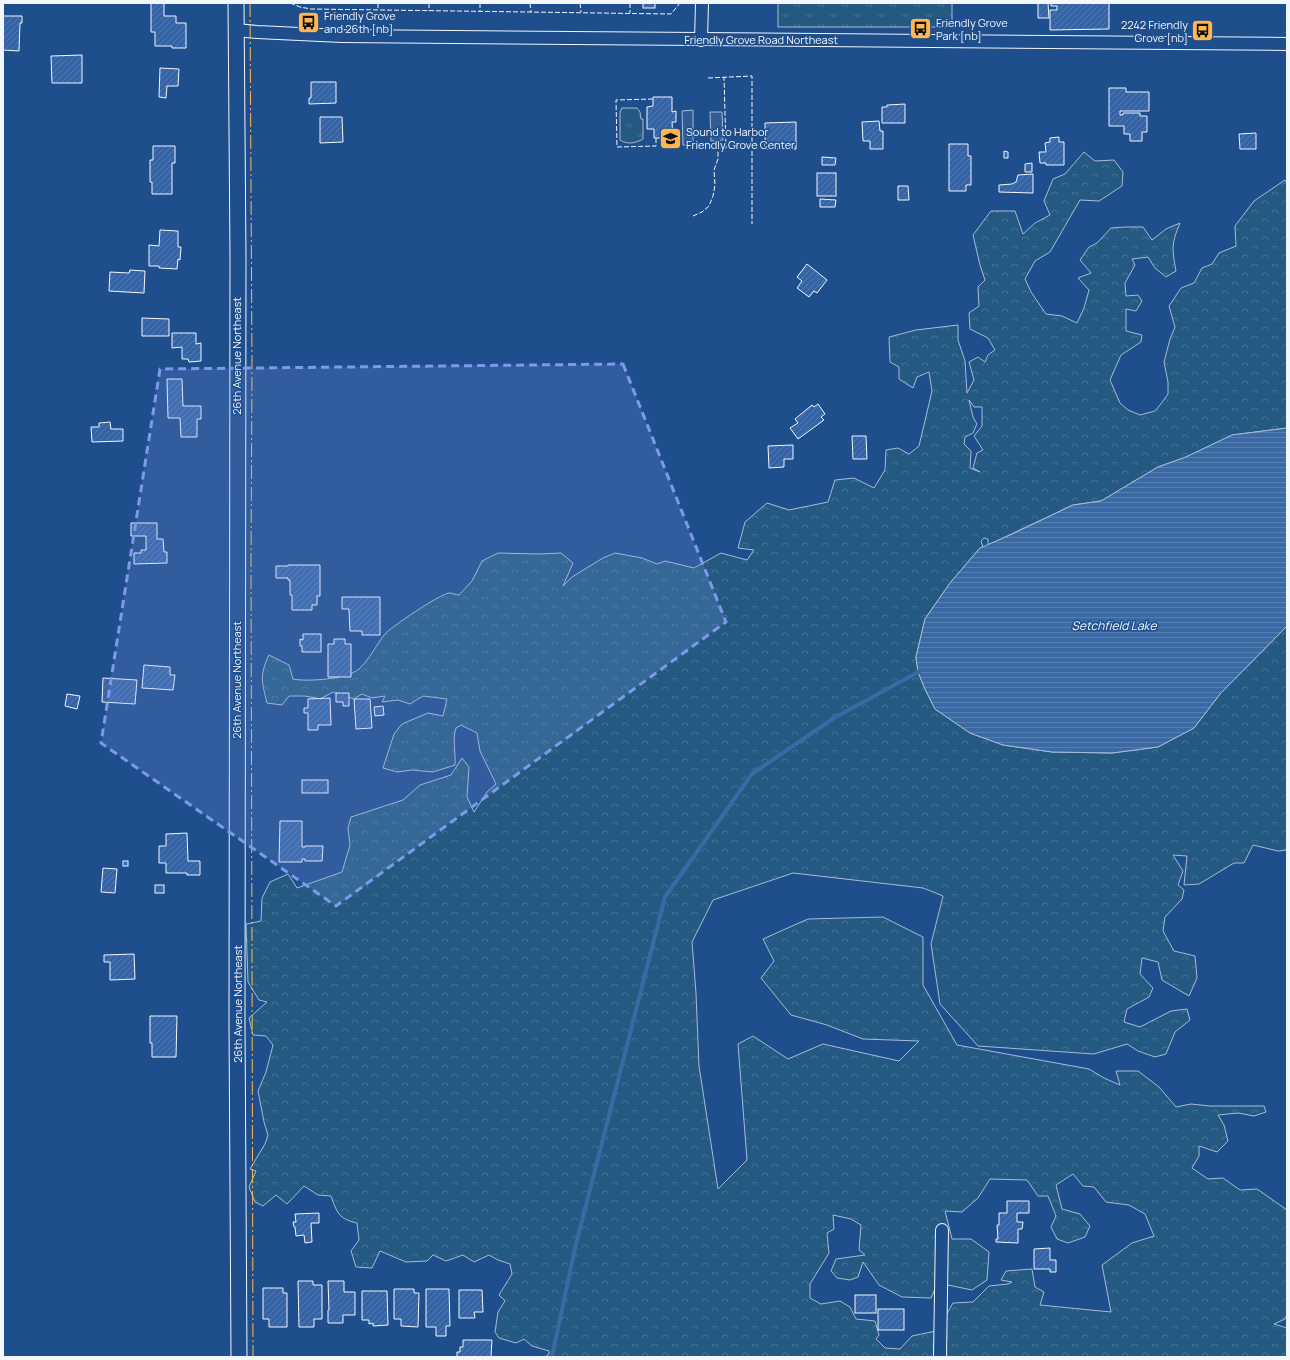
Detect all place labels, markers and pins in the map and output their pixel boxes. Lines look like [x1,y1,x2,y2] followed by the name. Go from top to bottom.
[324,8,396,36] place label: Friendly Grove and 26th [nb]
[295,9,321,35] bus stop icon: Friendly Grove and 26th [nb]
[936,15,1008,43] place label: Friendly Grove Park [nb]
[908,16,934,42] bus stop icon: Friendly Grove Park [nb]
[1121,17,1188,45] place label: 2242 Friendly Grove [nb]
[1190,18,1216,44] bus stop icon: 2242 Friendly Grove [nb]
[686,124,795,152] place label: Sound to Harbor Friendly Grove Center
[657,125,683,151] school or university icon: Sound to Harbor Friendly Grove Center

